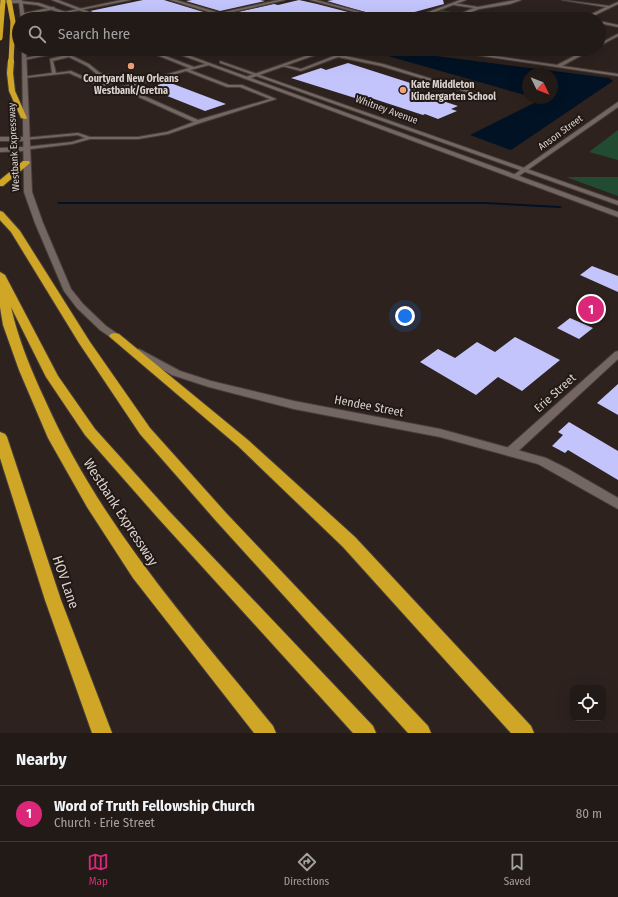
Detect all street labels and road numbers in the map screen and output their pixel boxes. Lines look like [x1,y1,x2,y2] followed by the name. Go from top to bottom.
[354,93,420,127] street label: Whitney Avenue
[6,102,22,192] street label: Westbank Expressway
[536,112,586,153] street label: Anson Street
[531,371,579,415] street label: Erie Street
[333,392,405,420] street label: Hendee Street
[80,455,162,570] street label: Westbank Expressway
[49,553,83,611] street label: HOV Lane

